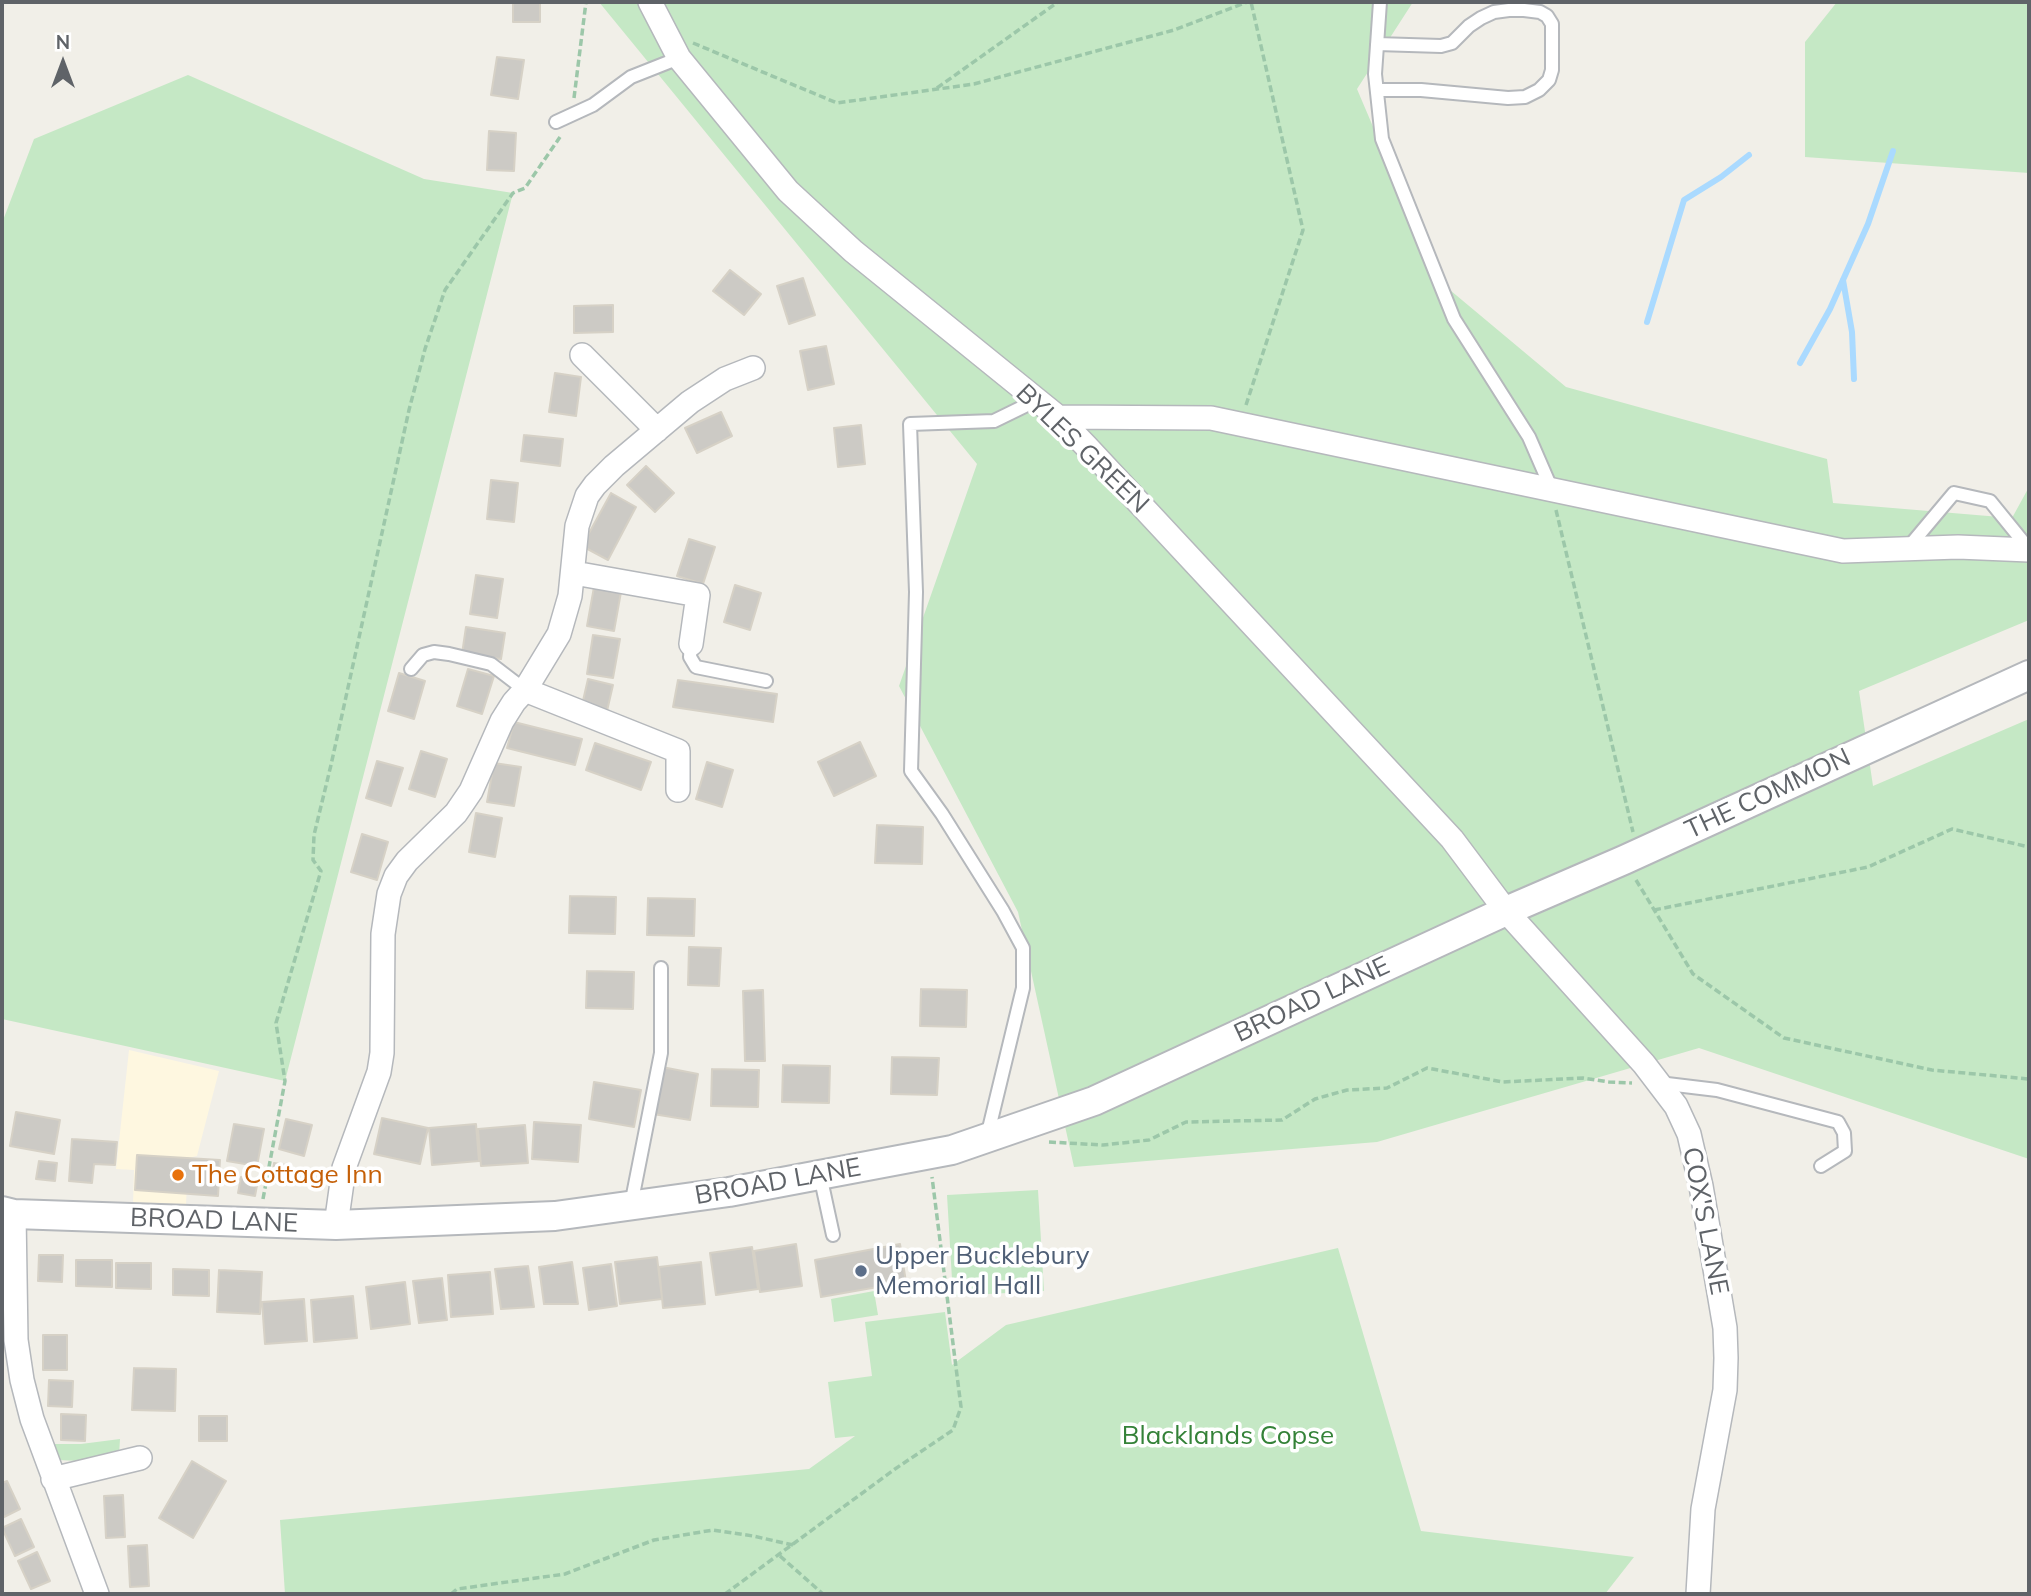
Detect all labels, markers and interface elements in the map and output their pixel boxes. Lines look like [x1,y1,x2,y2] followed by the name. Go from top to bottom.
[28,28,98,98] north arrow
[56,30,70,54] text: N
[1009,378,1155,520] street label: BYLES GREEN
[1680,742,1856,846] street label: THE COMMON
[1229,950,1395,1050] street label: BROAD LANE
[1675,1145,1735,1297] street label: COX'S LANE
[693,1152,863,1212] street label: BROAD LANE
[192,1159,383,1191] place label: The Cottage Inn
[170,1167,186,1183] marker: The Cottage Inn
[129,1202,299,1240] street label: BROAD LANE
[875,1240,1089,1302] place label: Upper Bucklebury Memorial Hall
[853,1263,869,1279] marker: Upper Bucklebury Memorial Hall
[1122,1420,1334,1452] park label: Blacklands Copse

